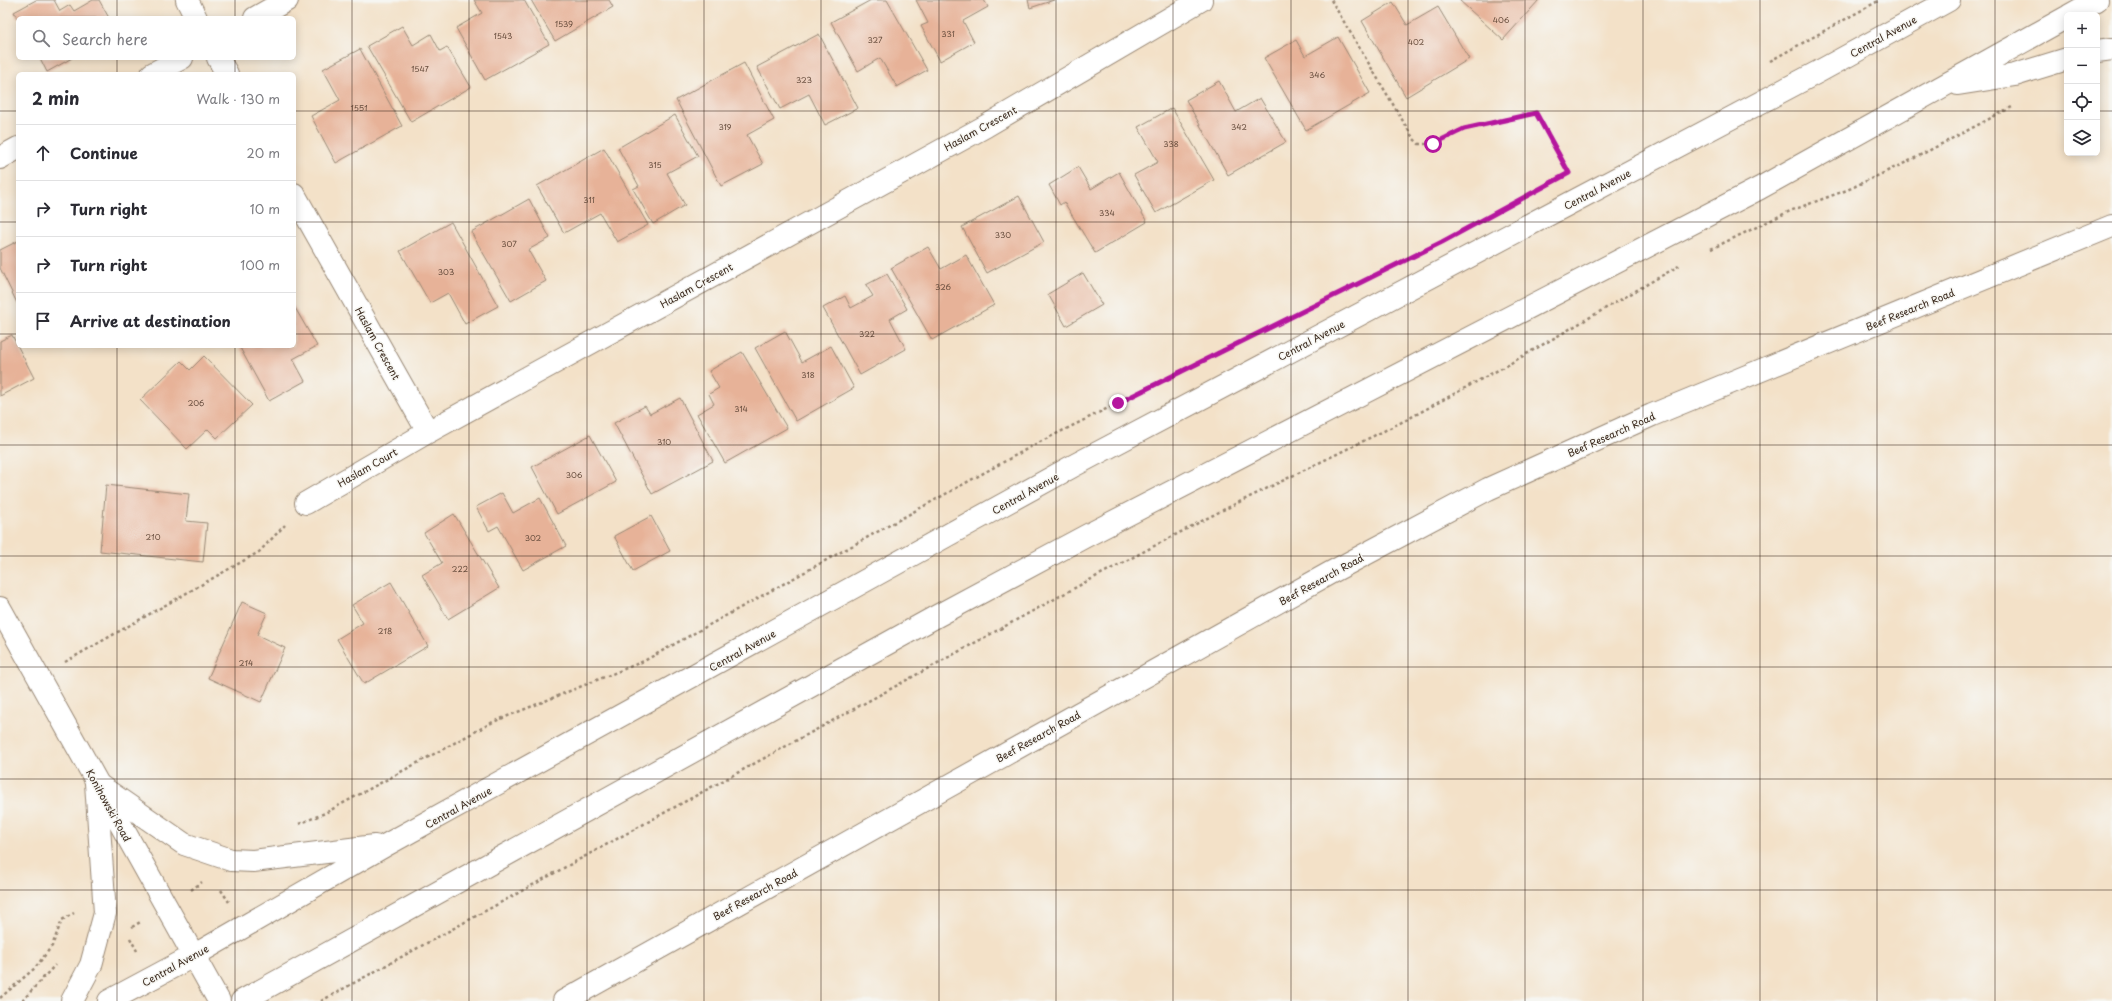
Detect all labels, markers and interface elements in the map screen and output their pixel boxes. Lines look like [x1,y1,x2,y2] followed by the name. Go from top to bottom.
[1847,11,1919,61] street label: Central Avenue
[2064,12,2100,156] map controls
[2064,12,2100,48] button: +
[1493,14,1510,26] house number: 406
[16,16,296,60] search box
[555,18,573,30] house number: 1539
[30,27,52,49] icon: search
[62,27,148,50] text: Search here
[941,28,955,40] house number: 331
[494,30,512,42] house number: 1543
[867,34,883,46] house number: 327
[1408,36,1425,48] house number: 402
[2064,48,2100,84] button: −
[411,63,430,75] house number: 1547
[1309,69,1325,81] house number: 346
[796,74,812,86] house number: 323
[2064,84,2100,120] button: locate
[32,85,79,111] text: 2 min
[197,89,280,108] text: Walk · 130 m
[351,102,368,114] house number: 1551
[941,102,1019,154] street label: Haslam Crescent
[2064,120,2100,156] button: layers
[718,121,732,133] house number: 319
[1231,121,1247,133] house number: 342
[1424,135,1442,153] route start
[1163,138,1179,150] house number: 338
[70,141,138,164] text: Continue
[32,142,54,164] icon: ahead
[246,143,280,162] text: 20 m
[648,159,662,171] house number: 315
[1561,165,1633,213] street label: Central Avenue
[583,194,595,206] house number: 311
[70,197,147,220] text: Turn right
[32,198,54,220] icon: right
[250,199,280,218] text: 10 m
[1099,207,1115,219] house number: 334
[995,229,1011,241] house number: 330
[501,238,517,250] house number: 307
[70,253,147,276] text: Turn right
[32,254,54,276] icon: right
[240,255,280,274] text: 100 m
[657,259,735,311] street label: Haslam Crescent
[438,266,454,278] house number: 303
[935,281,952,293] house number: 326
[1863,284,1957,334] street label: Beef Research Road
[352,304,404,382] street label: Haslam Crescent
[70,309,231,332] text: Arrive at destination
[32,310,54,332] icon: arrive
[1275,316,1347,364] street label: Central Avenue
[859,328,875,340] house number: 322
[801,369,815,381] house number: 318
[1109,394,1127,412] route end
[188,397,204,409] house number: 206
[734,403,748,415] house number: 314
[1565,408,1657,460] street label: Beef Research Road
[657,436,671,448] house number: 310
[334,444,400,490] street label: Haslam Court
[989,468,1061,518] street label: Central Avenue
[566,469,583,481] house number: 306
[145,531,161,543] house number: 210
[525,532,542,544] house number: 302
[1276,549,1366,608] street label: Beef Research Road
[452,563,469,575] house number: 222
[378,625,392,637] house number: 218
[706,625,778,675] street label: Central Avenue
[239,657,253,669] house number: 214
[993,706,1083,765] street label: Beef Research Road
[83,766,135,844] street label: Konihowski Road
[422,782,494,832] street label: Central Avenue
[710,864,800,923] street label: Beef Research Road
[139,940,211,990] street label: Central Avenue

